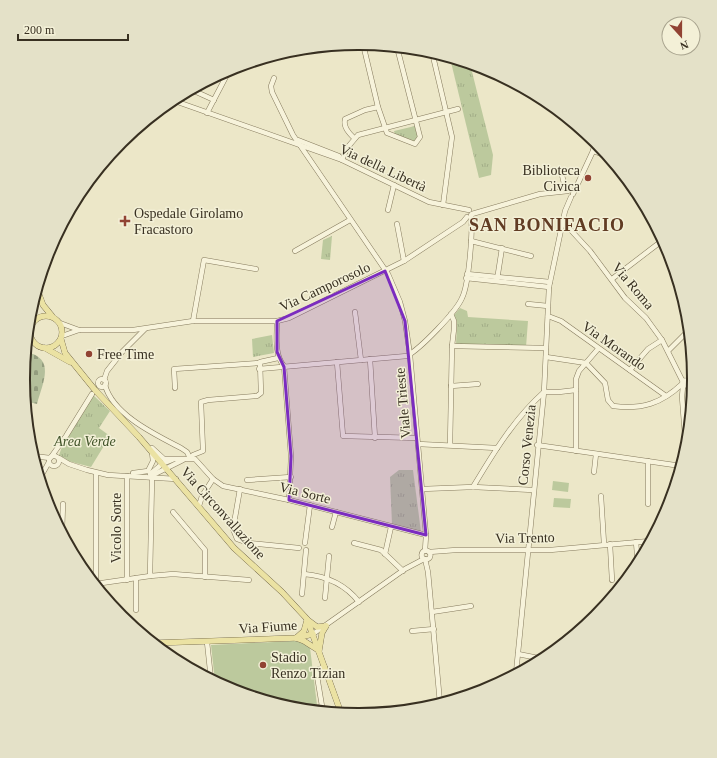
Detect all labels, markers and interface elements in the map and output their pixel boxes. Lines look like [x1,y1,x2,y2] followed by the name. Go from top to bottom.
[18,16,128,42] scale bar
[661,16,701,56] north arrow
[24,23,55,37] text: 200 m
[679,38,690,52] text: N
[337,141,429,195] street label: Via della Libertà
[522,163,581,194] place label: Biblioteca Civica
[583,173,593,183] marker: Biblioteca Civica
[134,206,243,237] place label: Ospedale Girolamo Fracastoro
[119,215,131,227] marker: Ospedale Girolamo Fracastoro
[469,215,625,235] district label: SAN BONIFACIO
[277,259,373,315] street label: Via Camporosolo
[609,260,657,313] street label: Via Roma
[579,319,649,373] street label: Via Morando
[97,347,154,362] place label: Free Time
[84,349,94,359] marker: Free Time
[392,367,414,439] street label: Viale Trieste
[515,403,539,486] street label: Corso Venezia
[53,434,116,449] park label: Area Verde
[178,464,268,562] street label: Via Circonvallazione
[278,479,332,507] street label: Via Sorte
[109,493,124,563] street label: Vicolo Sorte
[495,530,555,546] street label: Via Trento
[238,617,298,637] street label: Via Fiume
[271,650,345,681] place label: Stadio Renzo Tizian
[258,660,268,670] marker: Stadio Renzo Tizian

